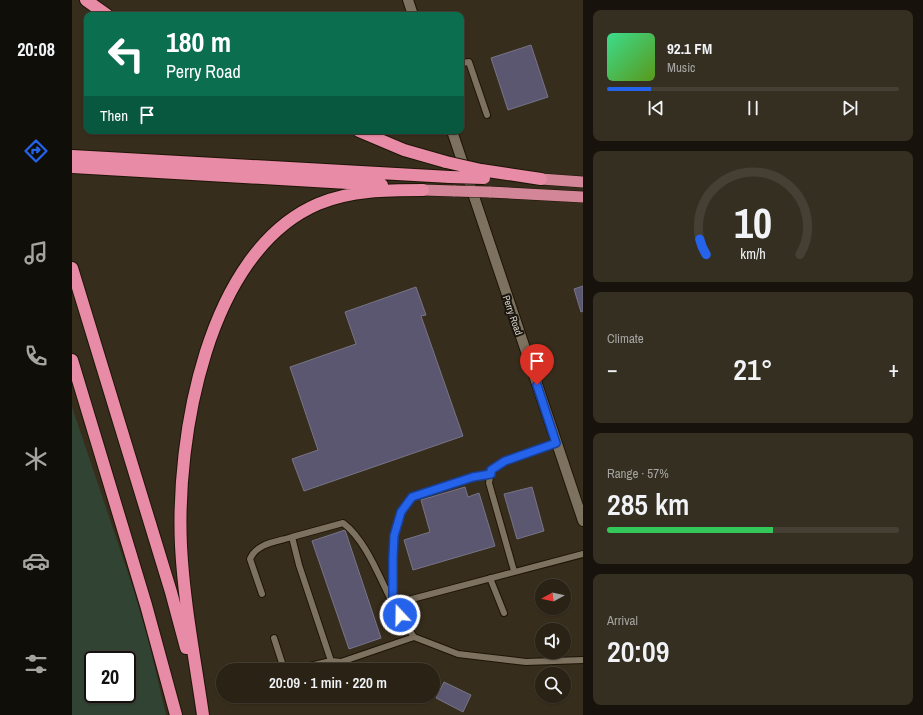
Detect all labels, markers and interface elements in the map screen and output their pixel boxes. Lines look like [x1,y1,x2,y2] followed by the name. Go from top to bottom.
[166,23,231,61] text: 180 m
[100,28,152,80] icon: left
[17,37,55,62] text: 20:08
[667,38,712,59] text: 92.1 FM
[166,59,241,84] text: Perry Road
[667,59,695,76] text: Music
[645,97,667,119] icon: previous
[742,97,764,119] icon: pause
[839,97,861,119] icon: next
[136,104,158,126] icon: arrive
[100,105,128,126] text: Then
[22,137,50,165] icon: directions
[734,194,772,250] text: 10
[22,239,50,267] icon: music
[740,243,766,262] text: km/h
[500,293,525,337] street label: Perry Road
[607,330,644,347] text: Climate
[22,342,50,370] icon: phone
[520,344,554,385] pin
[733,349,773,389] text: 21°
[526,350,548,372] icon: arrive
[607,354,618,384] text: −
[888,354,899,384] text: +
[22,445,50,473] icon: climate
[607,465,669,482] text: Range · 57%
[607,484,689,524] text: 285 km
[22,547,50,575] icon: car
[535,579,571,615] north arrow
[535,579,571,703] map controls
[379,594,421,636] position arrow
[607,612,638,629] text: Arrival
[535,623,571,659] button: sound
[607,631,669,671] text: 20:09
[22,650,50,678] icon: filters
[84,651,136,703] speed limit sign: 20
[535,667,571,703] button: search
[269,672,387,693] text: 20:09 · 1 min · 220 m

